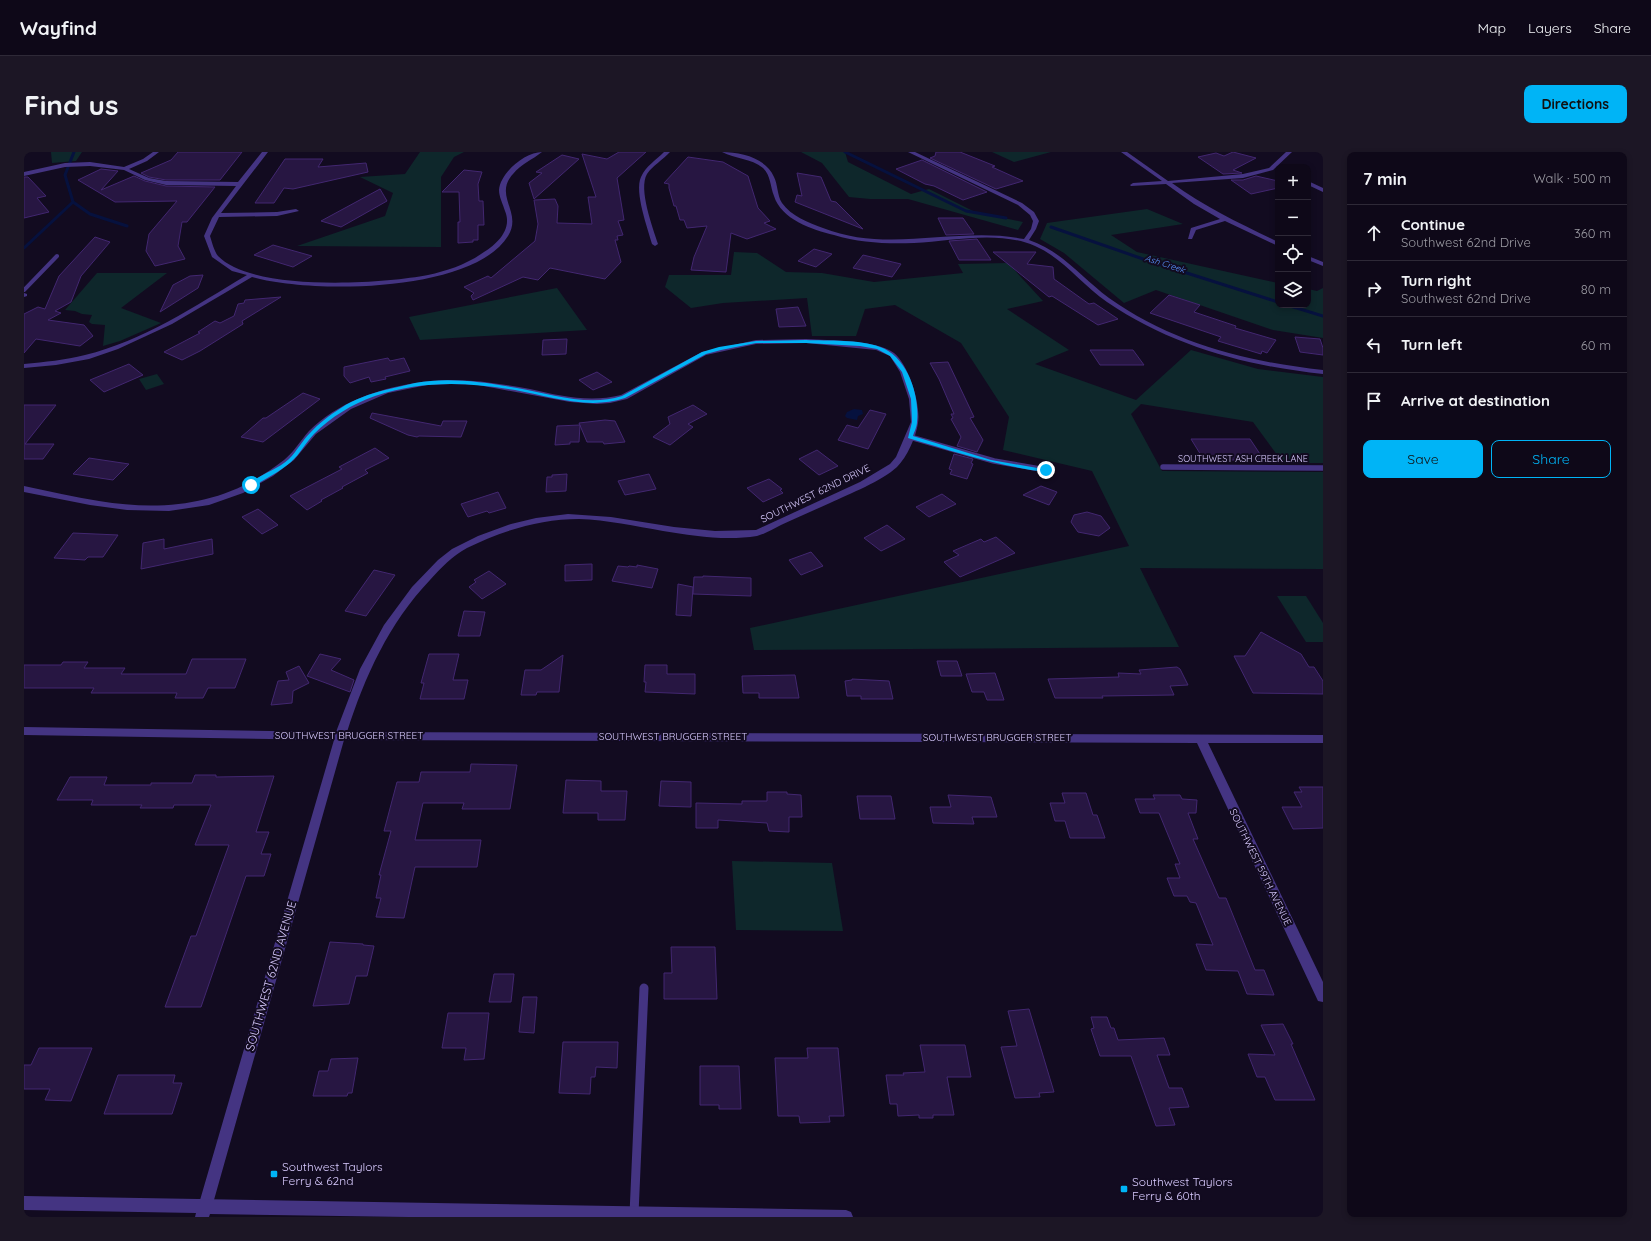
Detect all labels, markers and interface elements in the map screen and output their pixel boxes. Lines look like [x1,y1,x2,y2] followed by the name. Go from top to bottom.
[20,16,97,40] text: Wayfind
[1477,19,1506,37] text: Map
[1528,19,1572,37] text: Layers
[1594,19,1631,37] text: Share
[1524,85,1627,123] button: Directions
[24,87,118,122] text: Find us
[1275,164,1311,308] map controls
[1275,164,1311,200] button: +
[1363,168,1407,189] text: 7 min
[1533,170,1611,186] text: Walk · 500 m
[1275,200,1311,236] button: −
[1401,215,1465,234] text: Continue
[1363,222,1385,244] icon: ahead
[1574,225,1611,241] text: 360 m
[1401,234,1531,250] text: Southwest 62nd Drive
[1275,236,1311,272] button: locate
[1144,252,1188,276] water label: Ash Creek
[1401,271,1472,290] text: Turn right
[1275,272,1311,308] button: layers
[1363,278,1385,300] icon: right
[1581,281,1611,297] text: 80 m
[1401,290,1531,306] text: Southwest 62nd Drive
[1363,334,1385,356] icon: left
[1401,335,1463,354] text: Turn left
[1581,337,1611,353] text: 60 m
[1363,390,1385,412] icon: arrive
[1401,391,1550,410] text: Arrive at destination
[1363,440,1483,478] button: Save
[1491,440,1611,478] button: Share
[1178,453,1308,464] street label: SOUTHWEST ASH CREEK LANE
[758,461,872,526] street label: SOUTHWEST 62ND DRIVE
[1037,461,1055,479] route end
[242,476,260,494] route start
[275,729,423,742] street label: SOUTHWEST BRUGGER STREET
[599,730,747,743] street label: SOUTHWEST BRUGGER STREET
[923,731,1071,744] street label: SOUTHWEST BRUGGER STREET
[1227,807,1295,928] street label: SOUTHWEST 59TH AVENUE
[242,899,299,1053] street label: SOUTHWEST 62ND AVENUE
[282,1159,383,1188] place label: Southwest Taylors Ferry & 62nd
[269,1169,279,1179] marker: Southwest Taylors Ferry & 62nd
[1132,1174,1233,1203] place label: Southwest Taylors Ferry & 60th
[1119,1184,1129,1194] marker: Southwest Taylors Ferry & 60th

